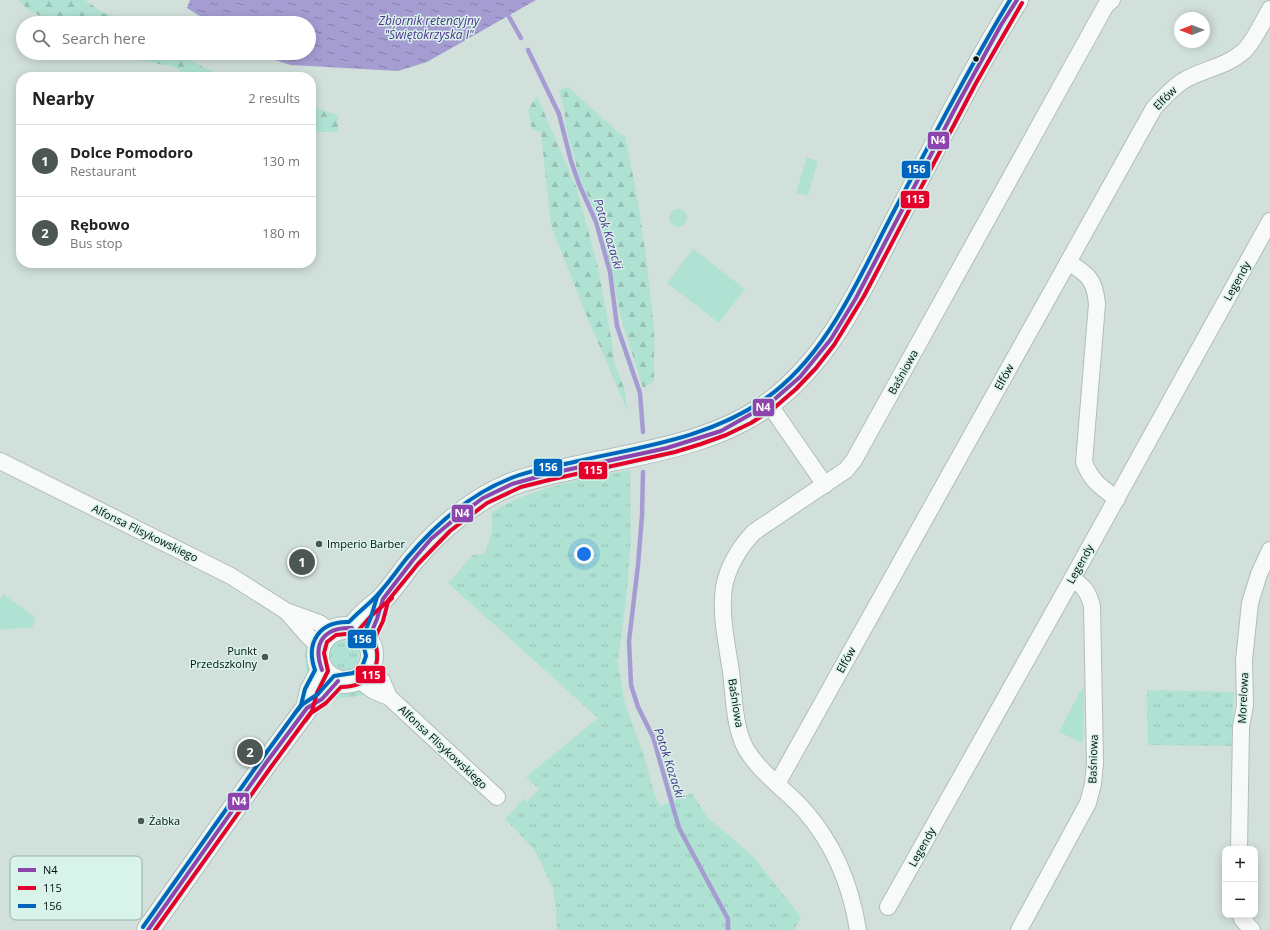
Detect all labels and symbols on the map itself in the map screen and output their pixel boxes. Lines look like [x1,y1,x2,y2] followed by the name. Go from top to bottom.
[378,12,481,43] water label: Zbiornik retencyjny "Świętokrzyska I"
[1174,12,1210,48] north arrow
[971,54,981,64] unlabelled marker
[1150,82,1180,113] street label: Elfów
[927,131,950,150] line badge: N4
[930,132,946,147] text: N4
[901,160,931,179] line badge: 156
[907,161,925,176] text: 156
[900,190,930,209] line badge: 115
[906,191,924,206] text: 115
[590,196,628,272] water label: Potok Kozacki
[1220,258,1254,303] street label: Legendy
[884,347,921,397] street label: Baśniowa
[990,361,1017,393] street label: Elfów
[752,398,775,417] line badge: N4
[755,399,771,414] text: N4
[533,458,563,477] line badge: 156
[539,459,557,474] text: 156
[578,461,608,480] line badge: 115
[584,462,602,477] text: 115
[90,500,201,565] street label: Alfonsa Flisykowskiego
[451,504,474,523] line badge: N4
[454,505,470,520] text: N4
[327,536,406,551] place label: Imperio Barber
[314,539,324,549] marker: Imperio Barber
[1063,541,1097,586] street label: Legendy
[574,544,594,564] your location
[289,547,315,577] pin: 1
[347,629,377,649] line badge: 156
[353,631,371,646] text: 156
[190,643,257,671] place label: Punkt Przedszkolny
[832,644,859,676] street label: Elfów
[260,652,270,662] marker: Punkt Przedszkolny
[355,665,386,684] line badge: 115
[362,667,380,682] text: 115
[1234,672,1251,724] street label: Morelowa
[725,677,748,728] street label: Baśniowa
[396,701,491,792] street label: Alfonsa Flisykowskiego
[650,725,689,801] water label: Potok Kozacki
[1084,734,1101,784] street label: Baśniowa
[237,737,263,767] pin: 2
[227,792,250,811] line badge: N4
[231,793,247,808] text: N4
[149,813,180,828] place label: Żabka
[136,816,146,826] marker: Żabka
[905,824,939,869] street label: Legendy
[10,856,142,920] legend
[43,862,58,877] text: N4
[43,880,62,895] text: 115
[43,898,62,913] text: 156

